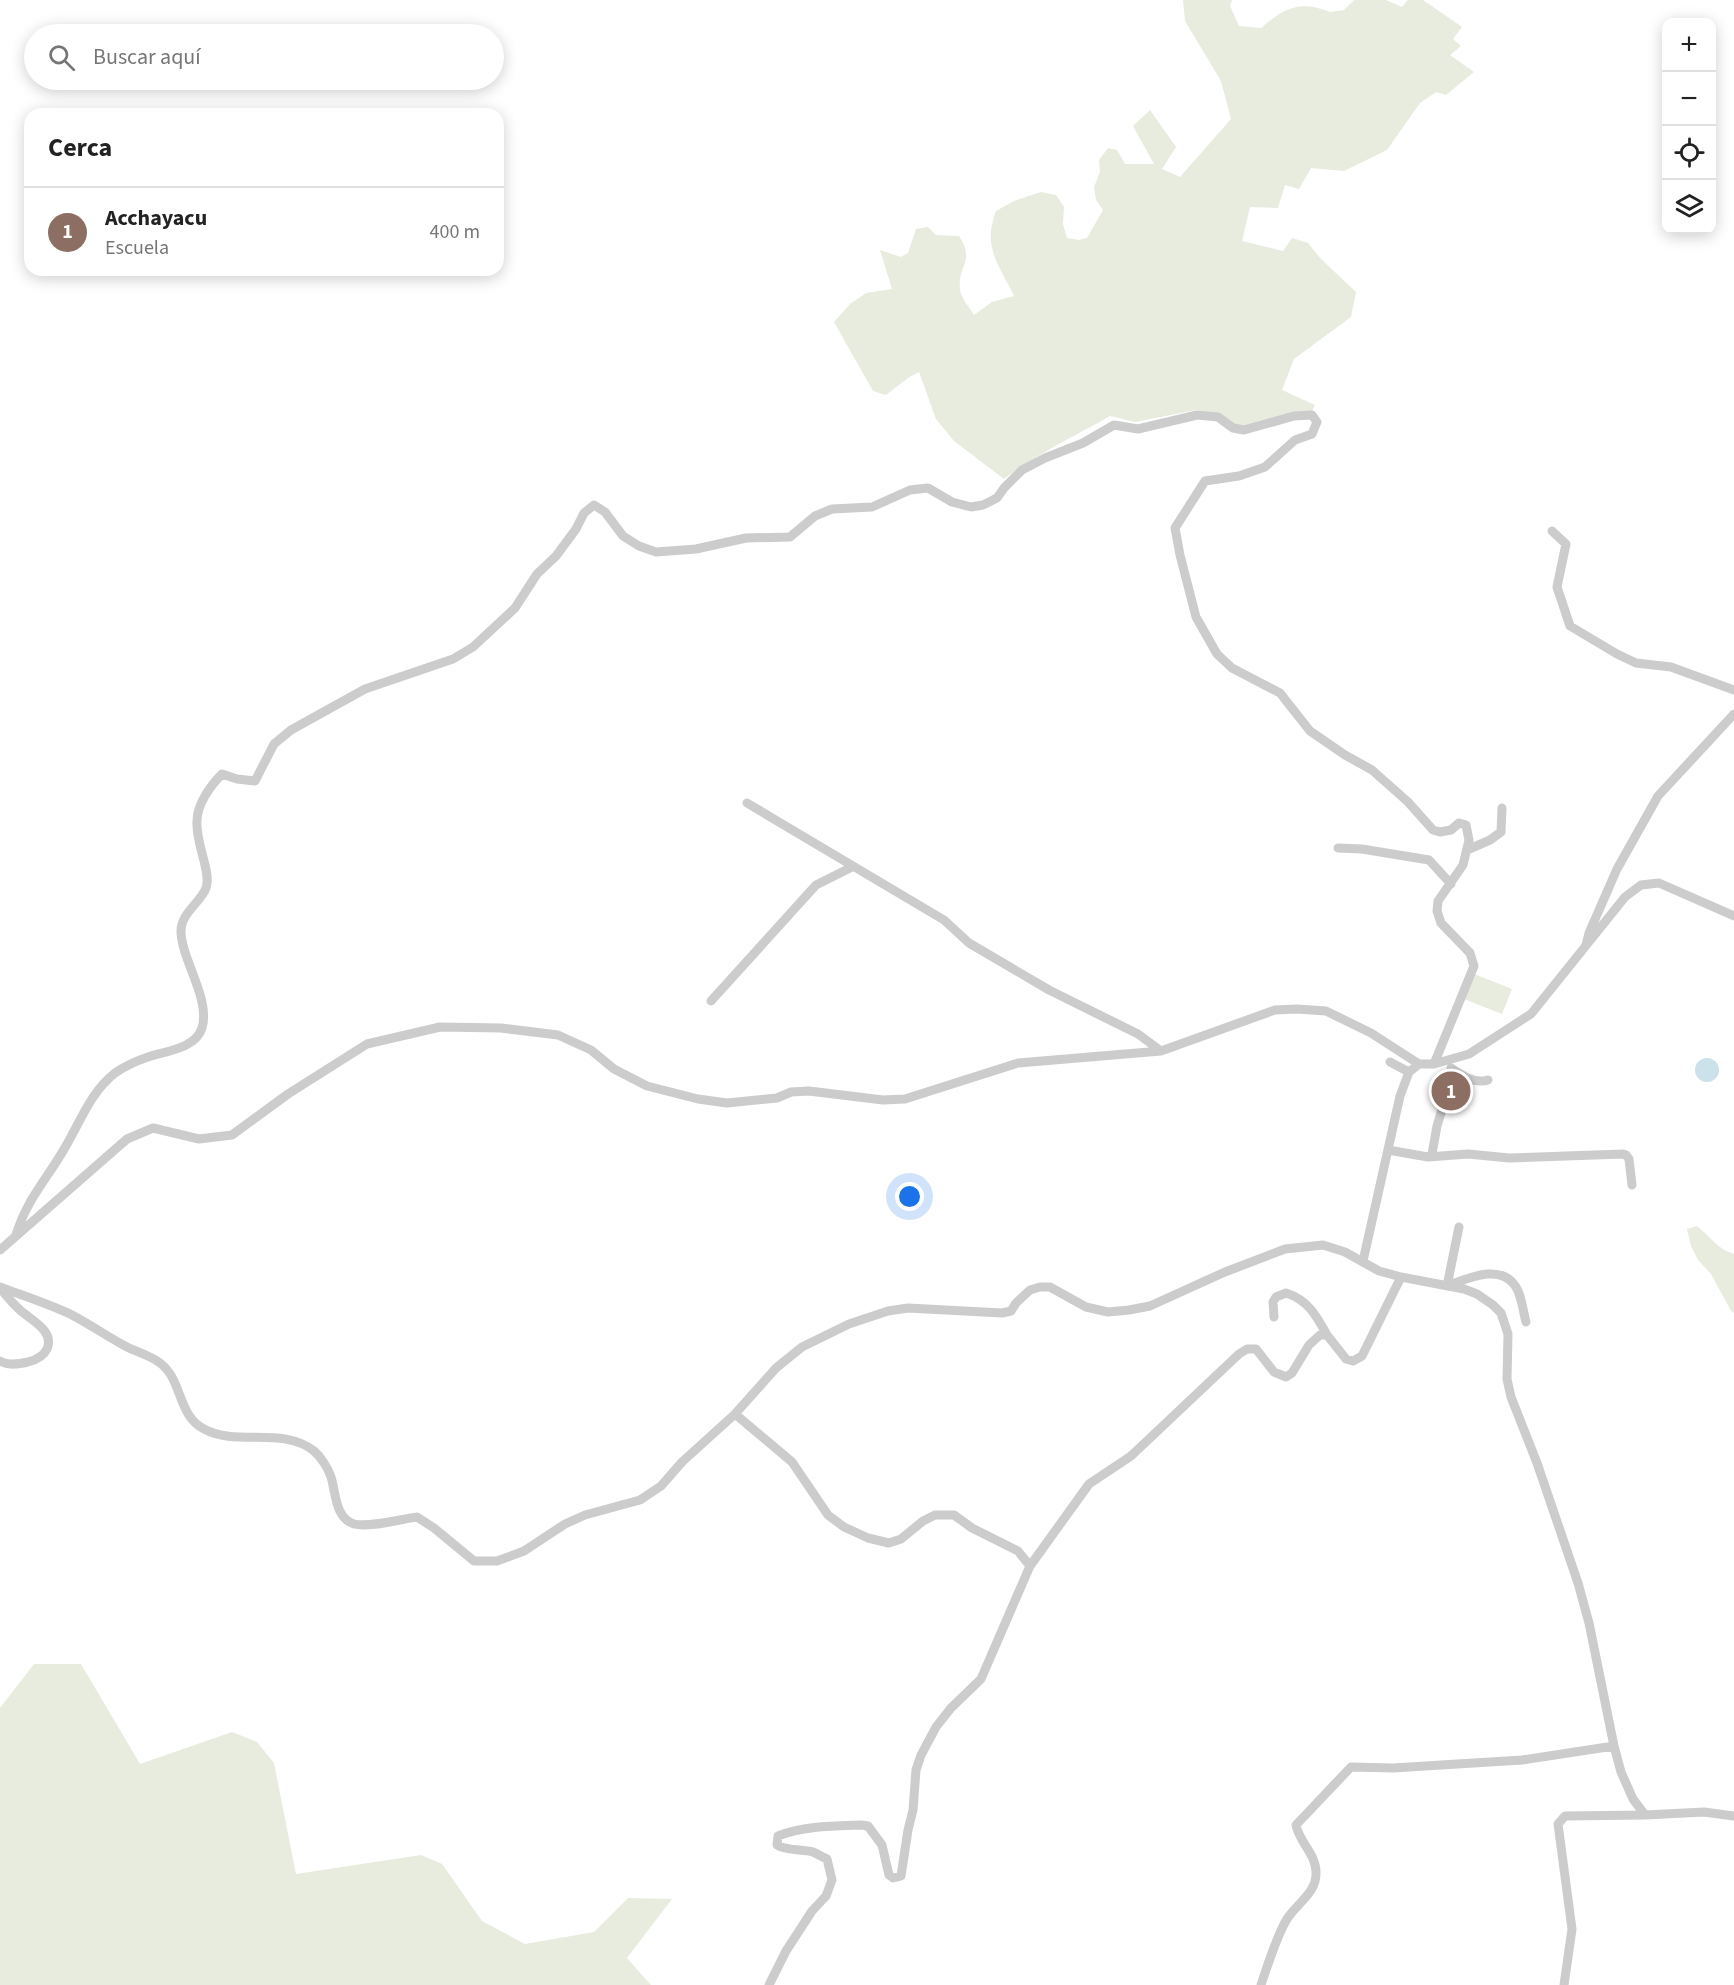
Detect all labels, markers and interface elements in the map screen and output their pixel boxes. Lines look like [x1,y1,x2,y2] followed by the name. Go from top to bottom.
[1662,18,1716,234] map controls
[1662,18,1716,72] button: +
[24,24,504,90] search box
[45,41,78,74] icon: search
[93,41,201,73] text: Buscar aquí
[1662,72,1716,126] button: −
[1662,126,1716,180] button: locate
[48,129,112,166] text: Cerca
[1662,180,1716,234] button: layers
[105,202,207,234] text: Acchayacu
[62,218,73,246] text: 1
[430,218,480,246] text: 400 m
[105,234,169,262] text: Escuela
[1432,1068,1470,1114] pin: 1
[895,1182,924,1211] your location

